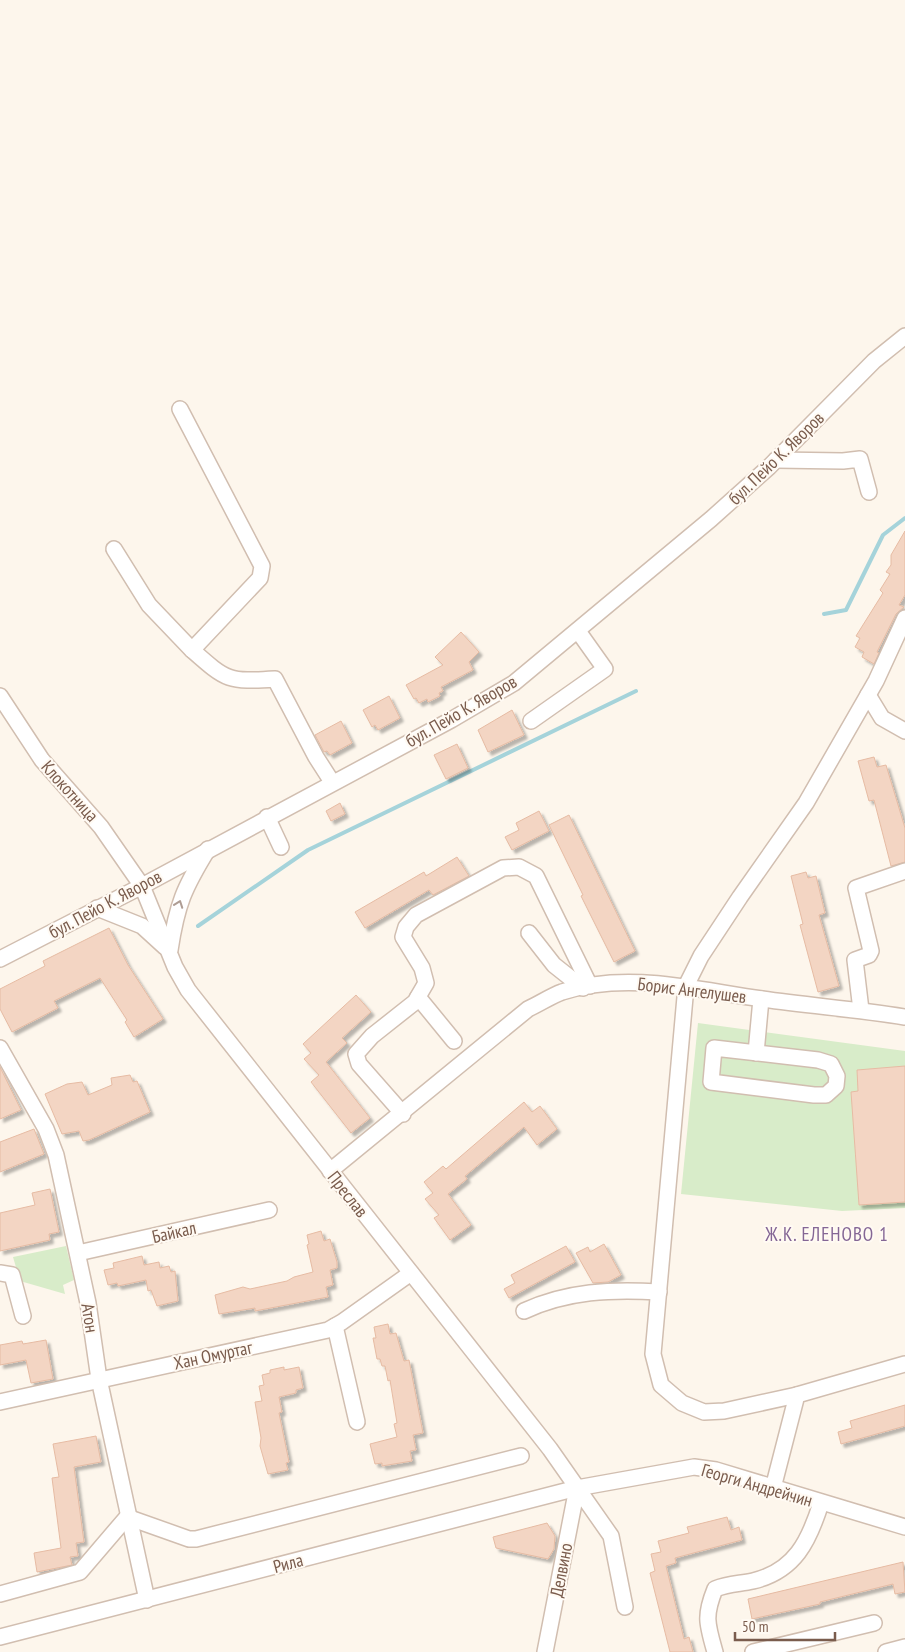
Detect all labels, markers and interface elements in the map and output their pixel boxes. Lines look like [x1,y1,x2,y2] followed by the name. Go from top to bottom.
[723,406,829,510] street label: бул. Пейо К. Яворов
[401,670,521,752] street label: бул. Пейо К. Яворов
[36,755,104,827] street label: Клокотница
[45,865,165,943] street label: бул. Пейо К. Яворов
[173,900,183,909] one-way arrow
[636,972,748,1008] street label: Борис Ангелушев
[323,1166,373,1222] street label: Преслав
[150,1216,198,1248] street label: Байкал
[764,1222,889,1246] district label: Ж.К. ЕЛЕНОВО 1
[76,1302,104,1334] street label: Атон
[172,1335,255,1375] street label: Хан Омуртаг
[699,1458,815,1512] street label: Георги Андрейчин
[544,1541,578,1599] street label: Делвино
[270,1548,306,1578] street label: Рила
[735,1610,835,1642] scale bar
[742,1617,768,1636] text: 50 m

